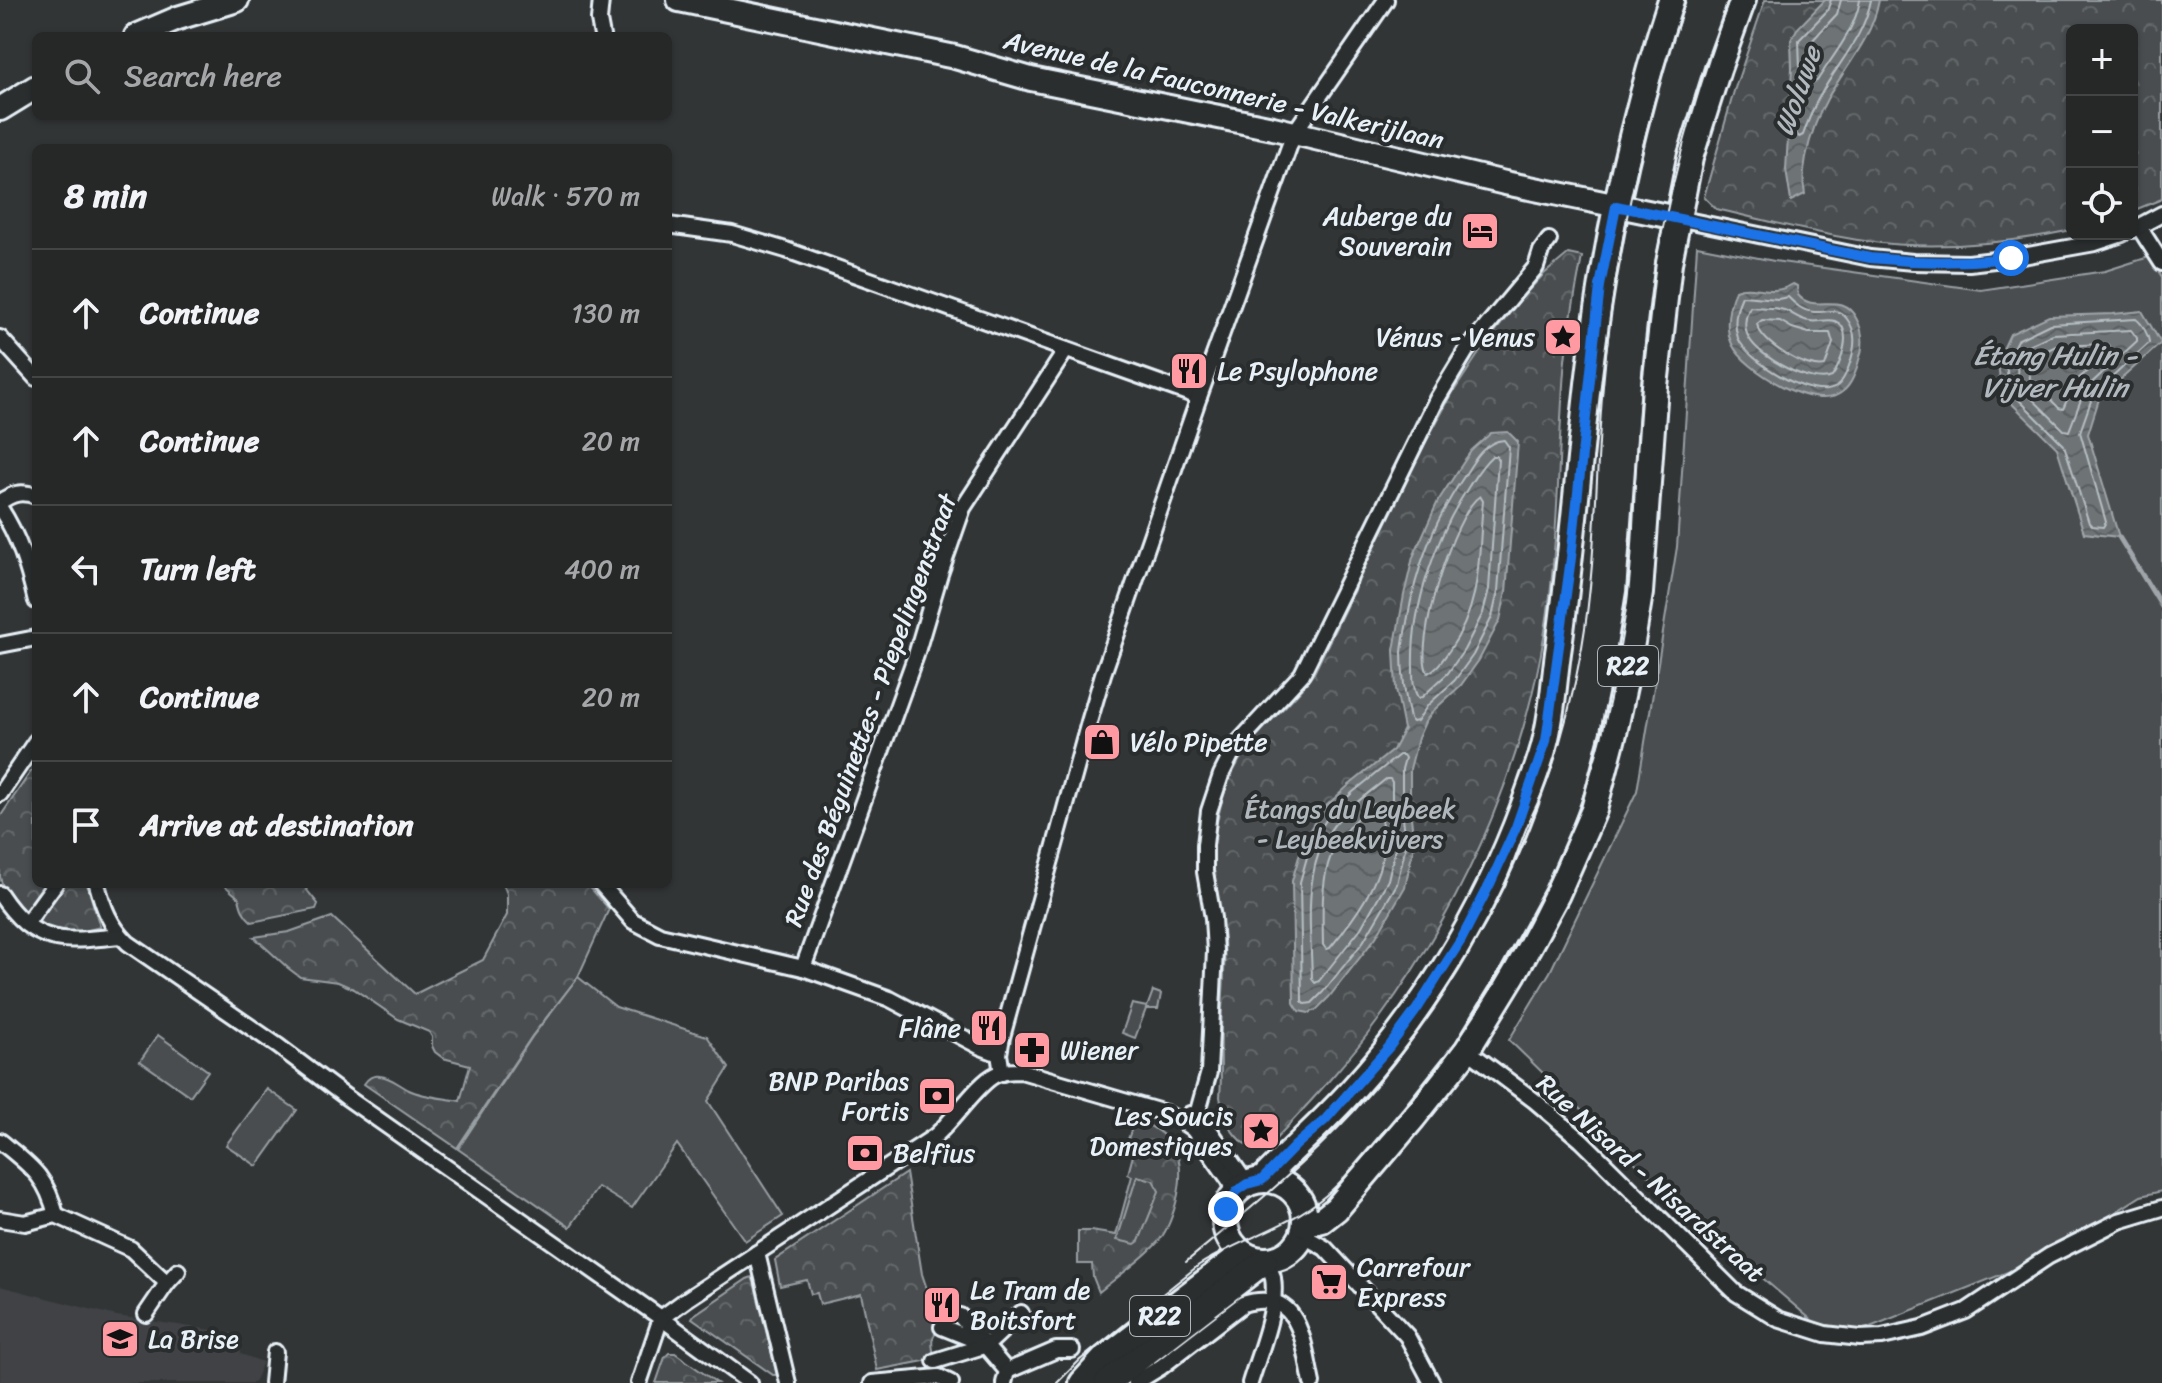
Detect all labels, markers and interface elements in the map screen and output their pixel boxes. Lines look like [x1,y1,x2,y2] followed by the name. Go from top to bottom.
[998,17,1449,163] street label: Avenue de la Fauconnerie - Valkerijlaan
[2066,24,2138,240] map controls
[2066,24,2138,96] button: +
[32,32,672,120] search box
[1759,37,1836,142] water label: Woluwe
[124,49,282,103] text: Search here
[60,54,104,98] icon: search
[2066,96,2138,168] button: −
[64,166,147,226] text: 8 min
[2066,168,2138,240] button: locate
[491,173,640,219] text: Walk · 570 m
[1322,193,1452,269] place label: Auberge du Souverain
[1459,210,1501,252] hotel icon: Auberge du Souverain
[1993,240,2029,276] route start
[140,286,259,340] text: Continue
[571,290,640,336] text: 130 m
[64,291,108,335] icon: ahead
[1376,314,1536,360] place label: Vénus - Venus
[1542,316,1584,358] place icon: Vénus - Venus
[1973,331,2138,412] water label: Étang Hulin - Vijver Hulin
[1217,348,1378,394] place label: Le Psylophone
[1168,350,1210,392] restaurant icon: Le Psylophone
[140,414,259,468] text: Continue
[582,418,640,464] text: 20 m
[64,419,108,463] icon: ahead
[770,486,970,933] street label: Rue des Béguinettes - Piepelingenstraat
[140,542,256,596] text: Turn left
[564,546,640,592] text: 400 m
[64,547,108,591] icon: left
[1598,646,1658,686] road number: R22
[140,670,259,724] text: Continue
[582,674,640,720] text: 20 m
[64,675,108,719] icon: ahead
[1130,719,1268,765] place label: Vélo Pipette
[1081,721,1123,763] shop icon: Vélo Pipette
[1244,786,1456,862] park label: Étangs du Leybeek - Leybeekvijvers
[140,798,414,852] text: Arrive at destination
[64,803,108,847] icon: arrive
[899,1005,961,1051] place label: Flâne
[968,1007,1010,1049] restaurant icon: Flâne
[1060,1027,1139,1073] place label: Wiener
[1011,1029,1053,1071] pharmacy icon: Wiener
[768,1058,909,1134] place label: BNP Paribas Fortis
[1526,1062,1776,1294] street label: Rue Nisard - Nisardstraat
[916,1075,958,1117] bank icon: BNP Paribas Fortis
[1089,1093,1233,1169] place label: Les Soucis Domestiques
[1240,1110,1282,1152] place icon: Les Soucis Domestiques
[893,1130,975,1176] place label: Belfius
[844,1132,886,1174] bank icon: Belfius
[1208,1191,1244,1227] route end
[1357,1244,1471,1320] place label: Carrefour Express
[1308,1261,1350,1303] supermarket icon: Carrefour Express
[970,1267,1091,1343] place label: Le Tram de Boitsfort
[921,1284,963,1326] restaurant icon: Le Tram de Boitsfort
[1130,1296,1190,1336] road number: R22
[148,1316,239,1362] place label: La Brise
[99,1318,141,1360] school or university icon: La Brise

